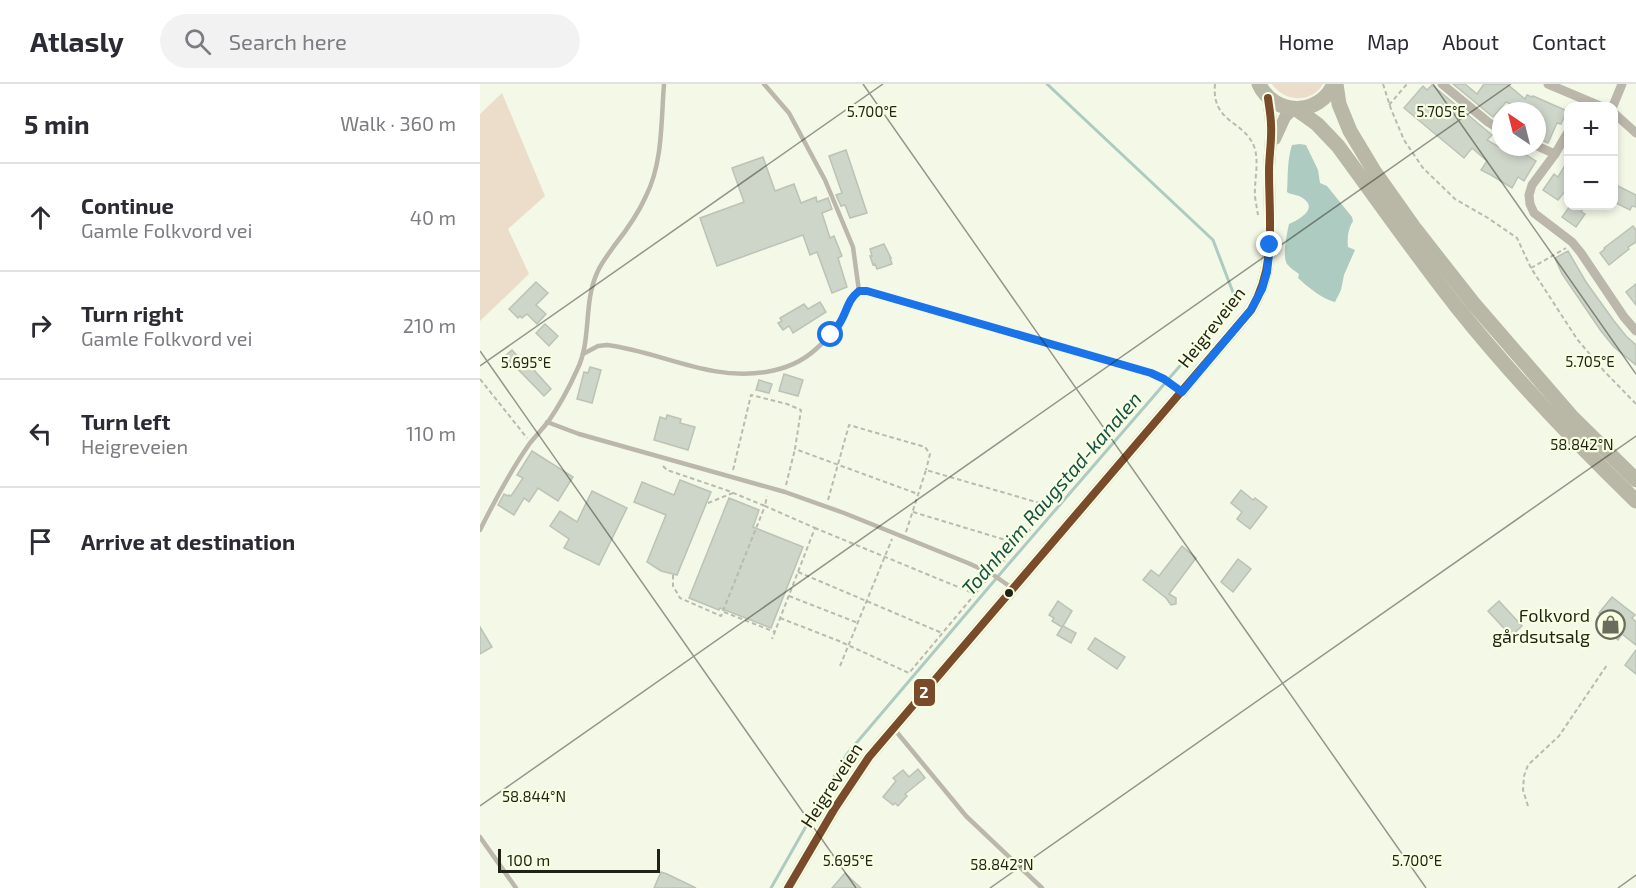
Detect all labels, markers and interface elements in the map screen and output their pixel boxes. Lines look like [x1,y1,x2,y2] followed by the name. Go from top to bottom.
[160,14,580,68] search box
[30,24,124,58] text: Atlasly
[181,25,214,58] icon: search
[229,28,347,54] text: Search here
[1278,29,1334,54] text: Home
[1367,29,1409,54] text: Map
[1442,29,1499,54] text: About
[1532,29,1606,54] text: Contact
[847,102,897,120] text: 5.700°E
[1416,102,1466,120] text: 5.705°E
[1492,102,1546,156] north arrow
[1564,102,1618,210] map controls
[1564,102,1618,156] button: +
[24,108,90,139] text: 5 min
[340,111,456,135] text: Walk · 360 m
[1564,156,1618,210] button: −
[81,192,174,218] text: Continue
[24,201,57,234] icon: ahead
[410,205,456,229] text: 40 m
[81,218,252,242] text: Gamle Folkvord vei
[1256,231,1282,257] route end
[1173,282,1249,372] street label: Heigreveien
[81,300,183,326] text: Turn right
[24,309,57,342] icon: right
[403,313,456,337] text: 210 m
[817,321,843,347] route start
[81,326,252,350] text: Gamle Folkvord vei
[1565,352,1615,370] text: 5.705°E
[501,353,551,371] text: 5.695°E
[956,386,1146,600] water label: Todnheim Raugstad-kanalen
[81,408,170,434] text: Turn left
[24,417,57,450] icon: left
[406,421,456,445] text: 110 m
[81,434,188,458] text: Heigreveien
[1550,435,1614,453] text: 58.842°N
[24,525,57,558] icon: arrive
[81,528,295,554] text: Arrive at destination
[1003,587,1015,599] unlabelled marker
[1492,604,1590,647] place label: Folkvord gårdsutsalg
[1595,609,1627,641] shop icon: Folkvord gårdsutsalg
[913,678,936,707] line badge: 2
[919,682,929,701] text: 2
[796,739,866,831] street label: Heigreveien
[502,787,566,805] text: 58.844°N
[498,846,660,874] scale bar
[507,850,550,869] text: 100 m
[823,851,873,869] text: 5.695°E
[1392,851,1442,869] text: 5.700°E
[970,855,1034,873] text: 58.842°N

